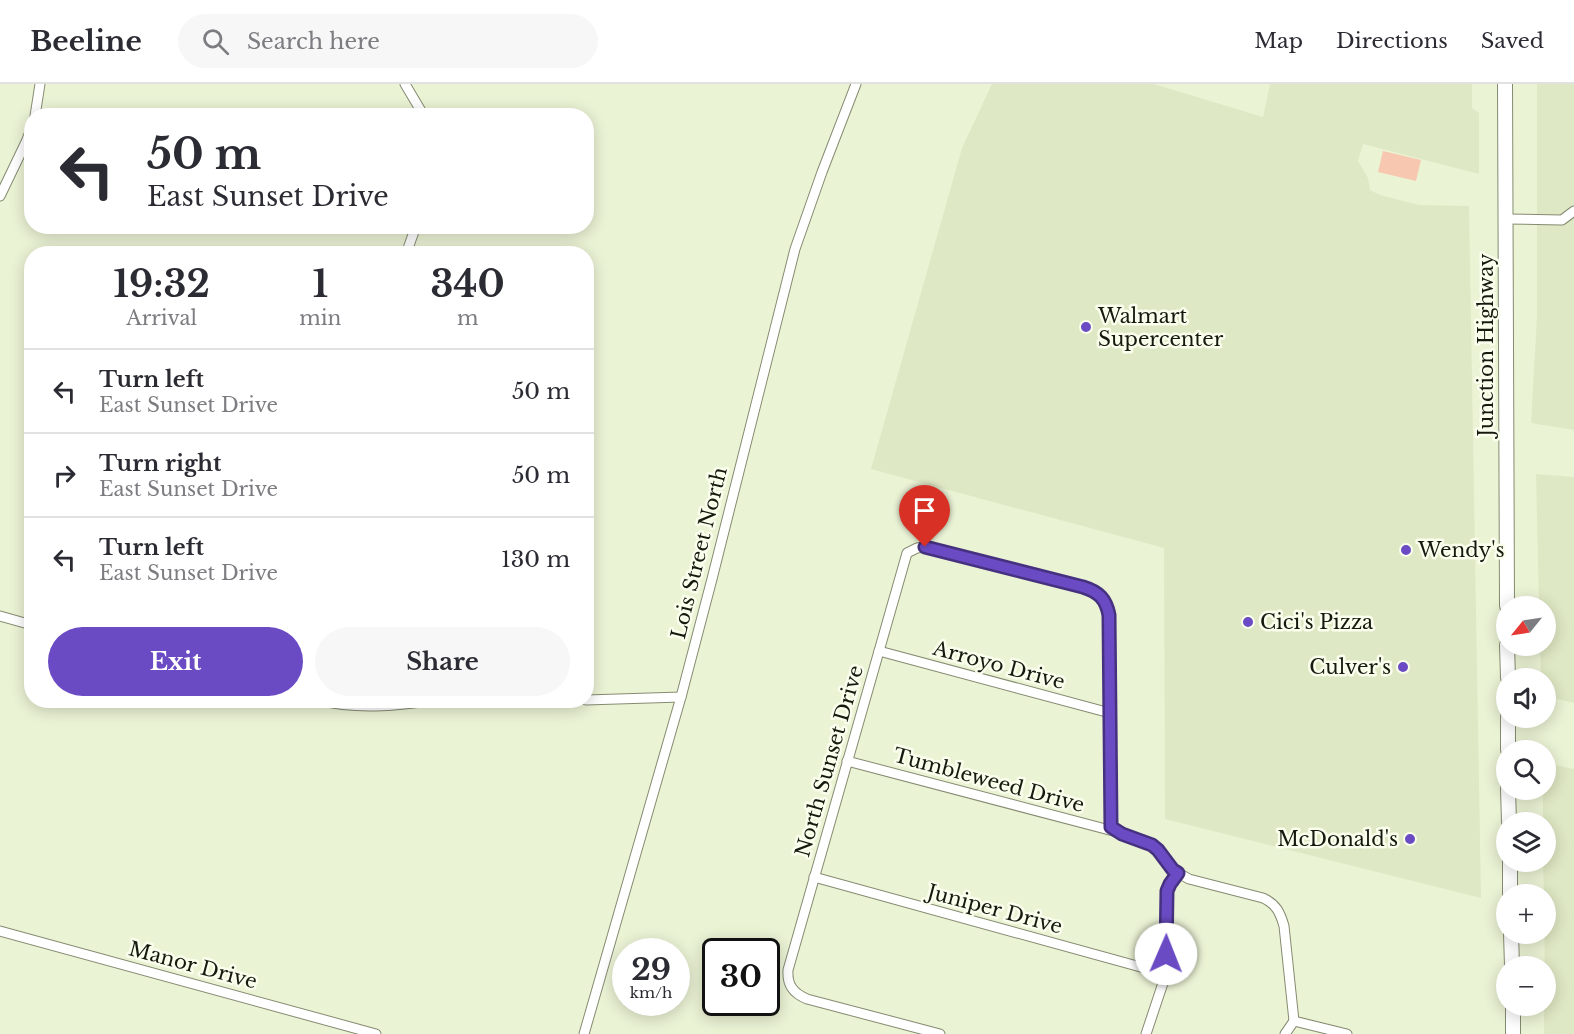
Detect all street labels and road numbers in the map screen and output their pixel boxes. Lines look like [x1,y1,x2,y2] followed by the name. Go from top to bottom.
[1474,253,1498,440] street label: Junction Highway
[666,464,732,642] street label: Lois Street North
[930,636,1067,694] street label: Arroyo Drive
[790,662,868,860] street label: North Sunset Drive
[891,743,1087,817] street label: Tumbleweed Drive
[922,879,1065,939] street label: Juniper Drive
[126,936,260,994] street label: Manor Drive

